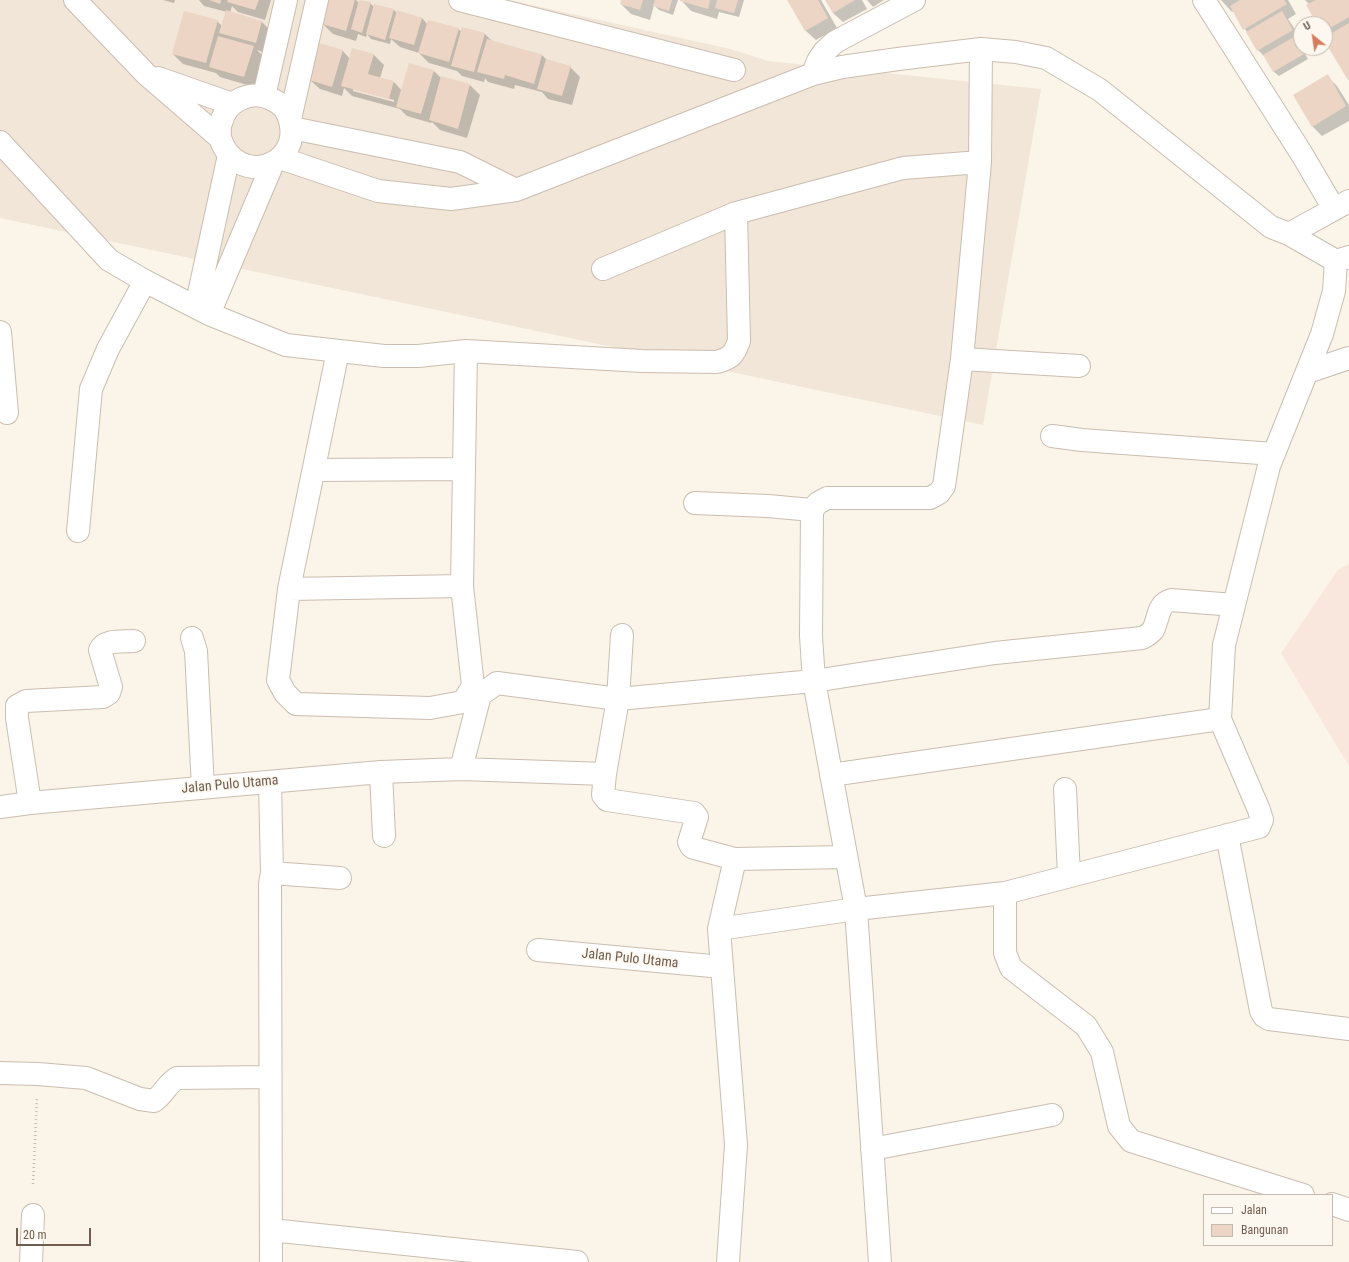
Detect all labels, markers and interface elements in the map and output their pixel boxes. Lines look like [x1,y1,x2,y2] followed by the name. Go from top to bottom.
[1293,16,1333,56] north arrow
[1301,19,1313,33] text: U
[181,772,279,798] street label: Jalan Pulo Utama
[581,946,679,972] street label: Jalan Pulo Utama
[1203,1194,1333,1246] legend
[1241,1203,1267,1217] text: Jalan
[18,1220,93,1246] scale bar
[1241,1223,1288,1237] text: Bangunan
[23,1228,47,1242] text: 20 m

